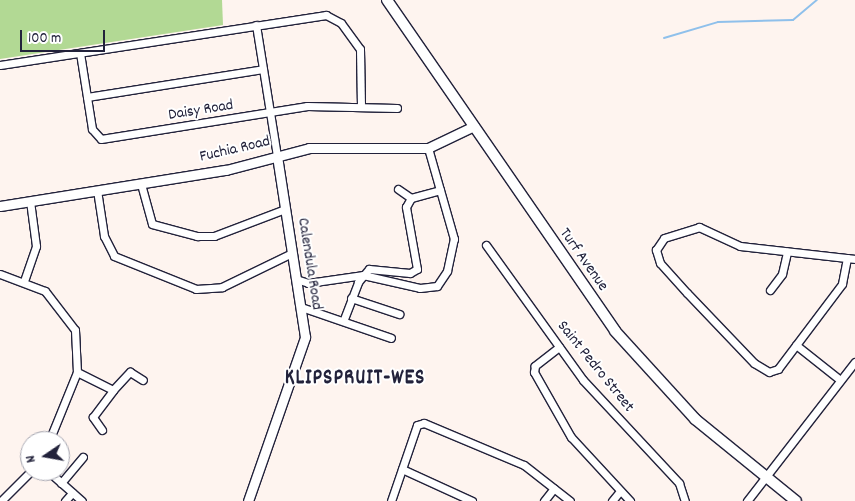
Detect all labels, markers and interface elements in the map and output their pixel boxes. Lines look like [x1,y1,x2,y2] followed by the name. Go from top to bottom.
[22,20,108,52] scale bar
[28,28,61,50] text: 100 m
[167,96,235,126] street label: Daisy Road
[198,133,272,167] street label: Fuchia Road
[292,217,326,311] street label: Calendula Road
[554,225,612,295] street label: Turf Avenue
[552,317,638,417] street label: Saint Pedro Street
[283,366,427,392] district label: KLIPSPRUIT-WES
[20,431,70,481] north arrow
[21,453,42,464] text: N

